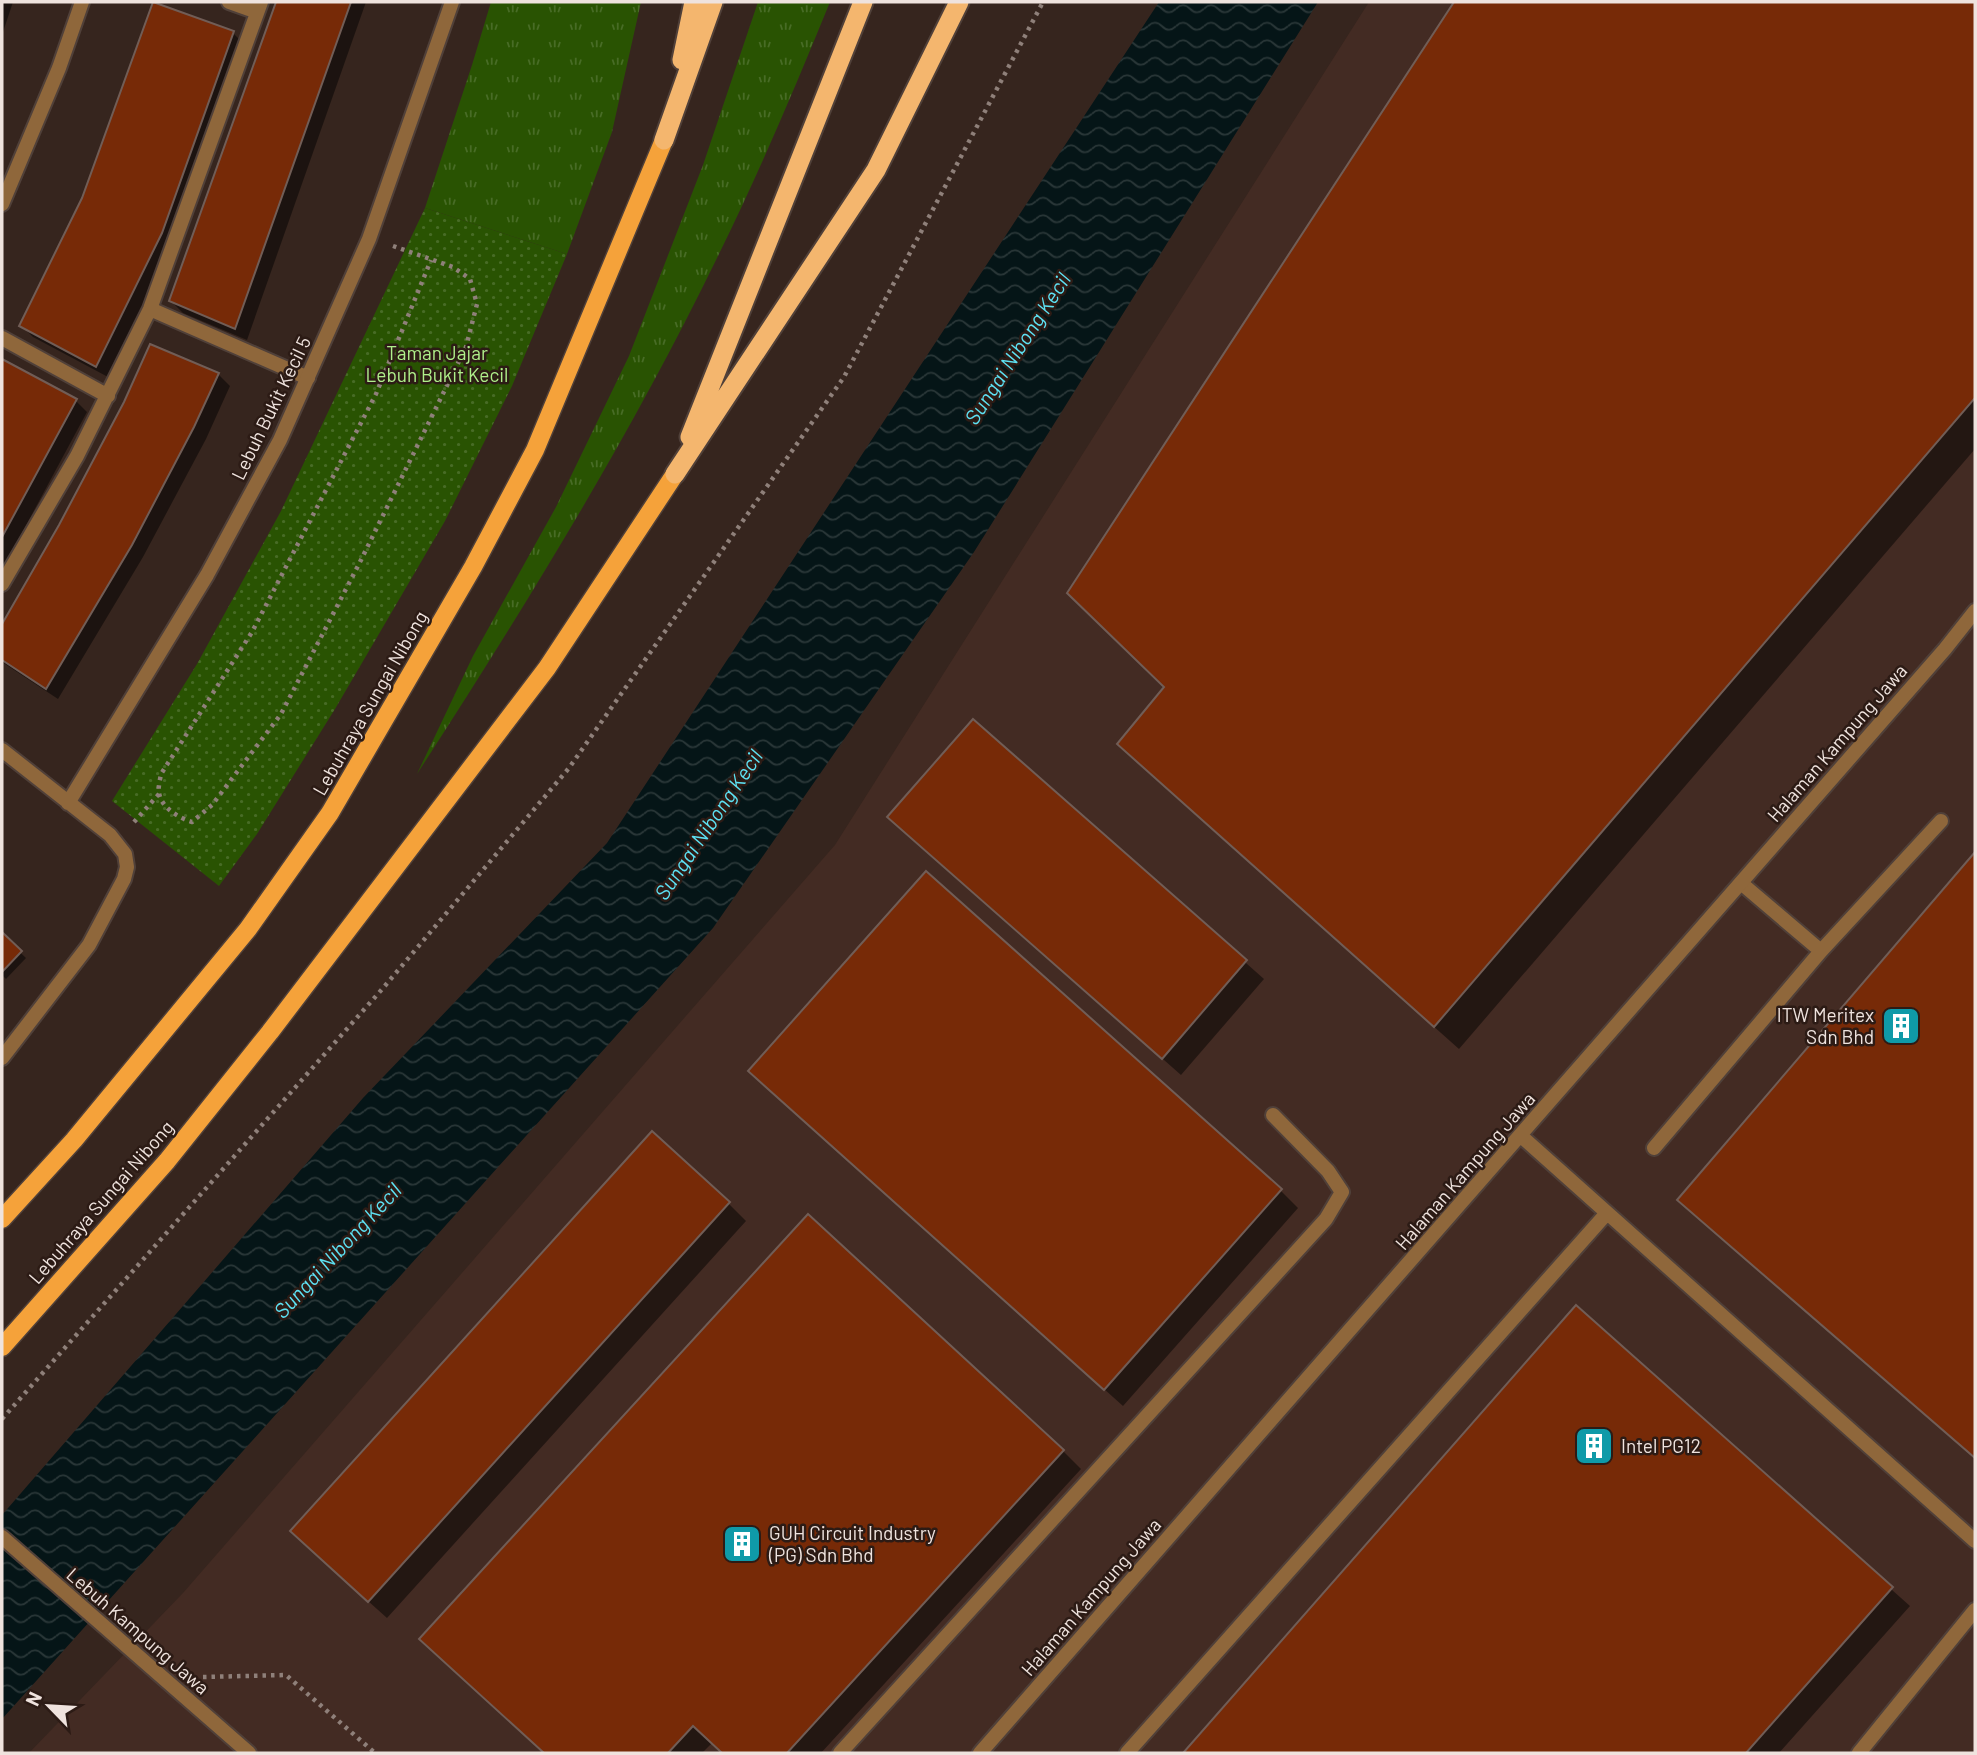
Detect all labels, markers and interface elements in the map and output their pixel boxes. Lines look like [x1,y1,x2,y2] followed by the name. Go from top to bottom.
[958,267,1075,429] water label: Sungai Nibong Kecil
[226,332,315,483] street label: Lebuh Bukit Kecil 5
[366,341,508,386] park label: Taman Jajar Lebuh Bukit Kecil
[307,607,432,799] street label: Lebuhraya Sungai Nibong
[1762,659,1911,826] street label: Halaman Kampung Jawa
[648,744,767,904] water label: Sungai Nibong Kecil
[1777,1003,1874,1048] place label: ITW Meritex Sdn Bhd
[1880,1005,1922,1047] building icon: ITW Meritex Sdn Bhd
[1390,1087,1539,1254] street label: Halaman Kampung Jawa
[23,1115,178,1288] street label: Lebuhraya Sungai Nibong
[268,1177,406,1323] water label: Sungai Nibong Kecil
[1573,1425,1615,1467] building icon: Intel PG12
[1621,1434,1701,1457] place label: Intel PG12
[1016,1513,1165,1680] street label: Halaman Kampung Jawa
[768,1521,936,1566] place label: GUH Circuit Industry (PG) Sdn Bhd
[721,1523,763,1565] building icon: GUH Circuit Industry (PG) Sdn Bhd
[62,1563,214,1699] street label: Lebuh Kampung Jawa
[14,1671,84,1741] north arrow
[20,1688,46,1709] text: N

